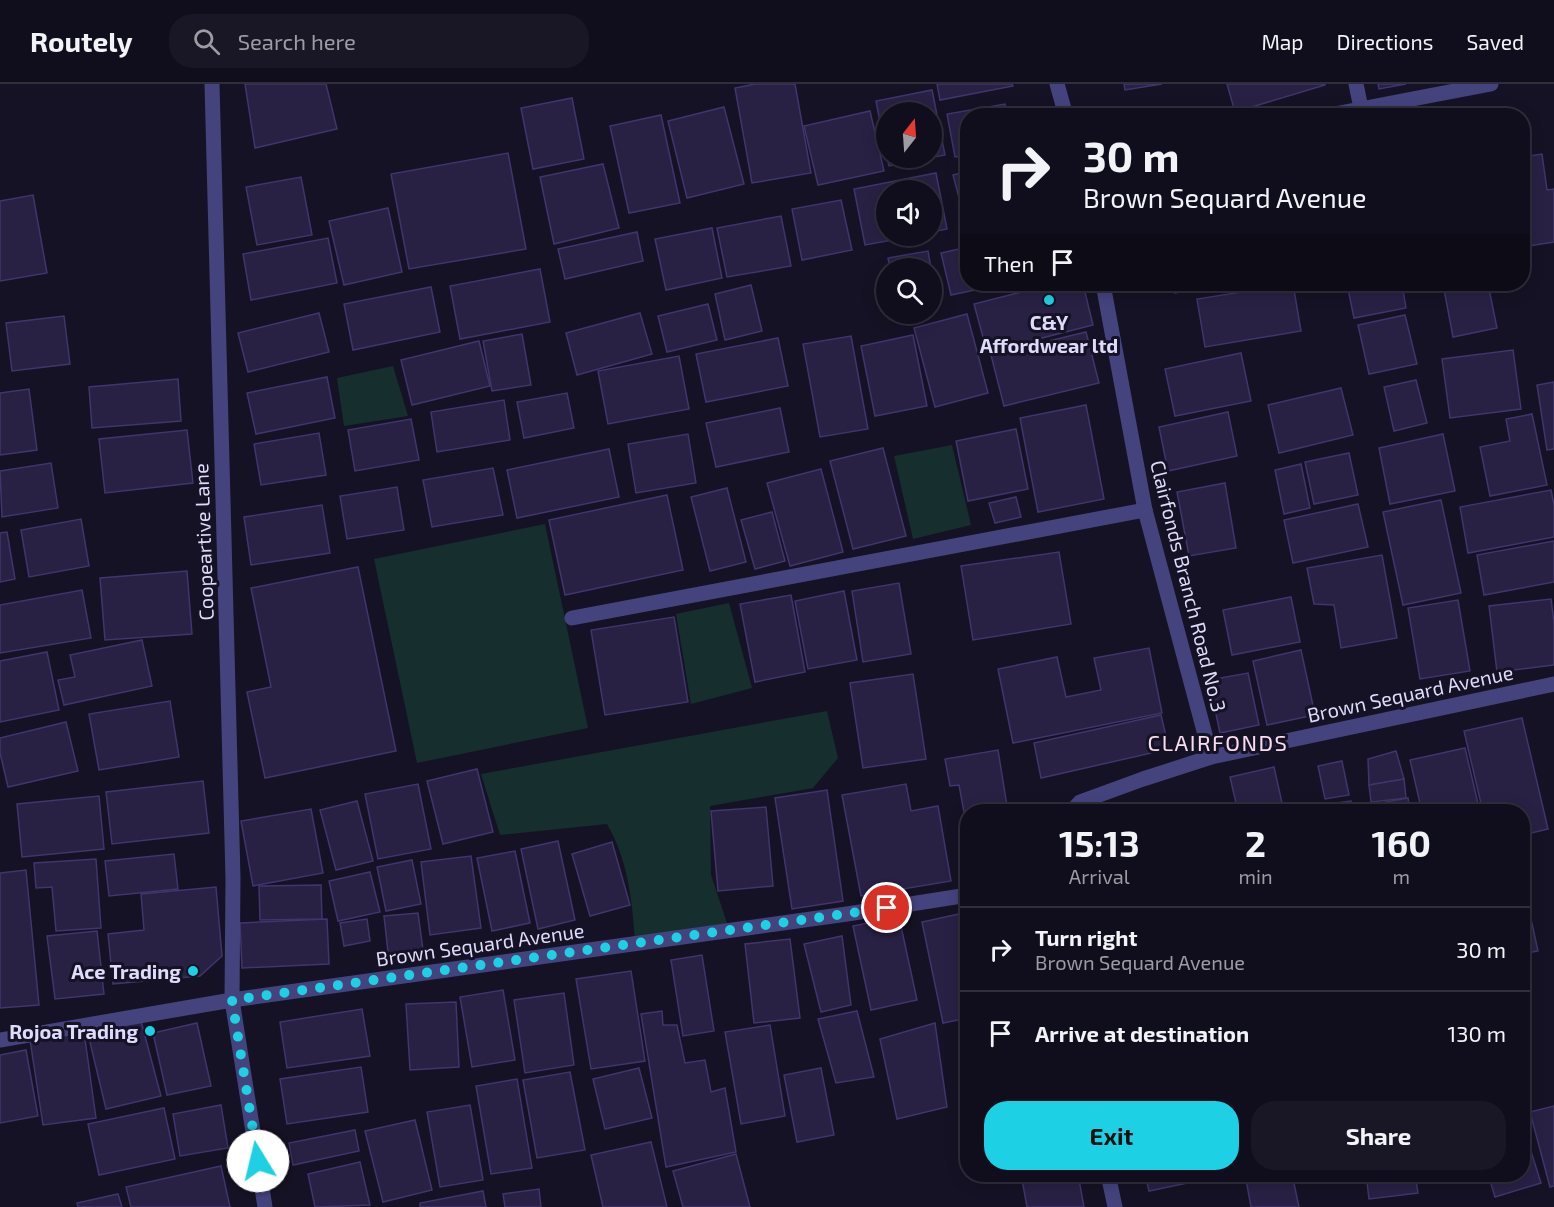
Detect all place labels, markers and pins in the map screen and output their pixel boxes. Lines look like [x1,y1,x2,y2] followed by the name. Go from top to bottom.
[1042,293,1056,307] marker: C&Y Affordwear ltd
[980,310,1118,357] place label: C&Y Affordwear ltd
[861,882,912,933] pin
[71,959,181,983] place label: Ace Trading
[186,964,200,978] marker: Ace Trading
[9,1019,138,1043] place label: Rojoa Trading
[143,1024,157,1038] marker: Rojoa Trading

